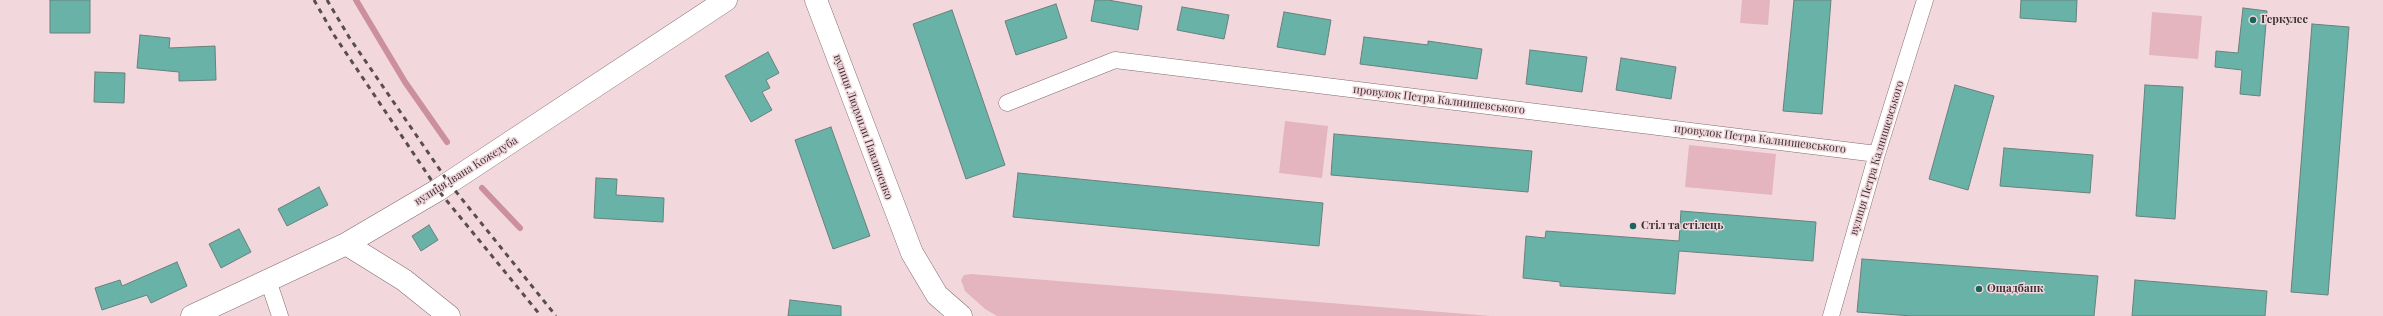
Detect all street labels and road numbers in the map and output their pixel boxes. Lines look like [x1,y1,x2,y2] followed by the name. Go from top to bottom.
[831,52,895,202] street label: вулиця Людмили Павличенко
[1847,79,1907,237] street label: вулиця Петра Калнишевського
[1352,83,1526,117] street label: провулок Петра Калнишевського
[1673,122,1847,156] street label: провулок Петра Калнишевського
[412,134,520,208] street label: вулиця Івана Кожедуба

